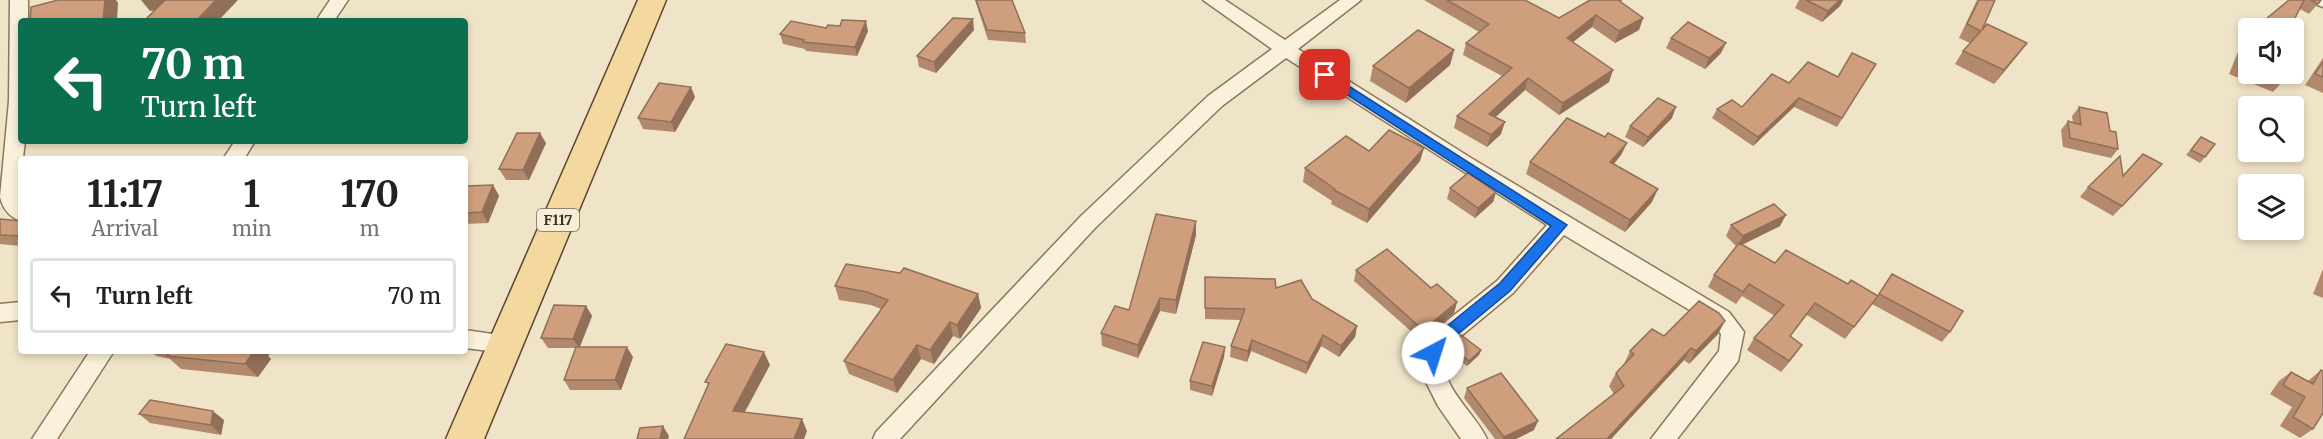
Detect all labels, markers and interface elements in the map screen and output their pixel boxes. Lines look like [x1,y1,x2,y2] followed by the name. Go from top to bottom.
[2238,18,2304,240] map controls
[2238,18,2304,84] button: sound
[141,38,245,90] text: 70 m
[42,42,120,120] icon: left
[1299,49,1350,100] pin
[1308,58,1341,91] icon: arrive
[141,90,256,124] text: Turn left
[2238,96,2304,162] button: search
[87,172,163,217] text: 11:17
[243,172,260,217] text: 1
[340,172,399,217] text: 170
[2238,174,2304,240] button: layers
[537,209,579,231] road number: F117
[92,216,158,241] text: Arrival
[232,216,271,241] text: min
[360,216,380,241] text: m
[45,279,78,312] icon: left
[96,282,193,310] text: Turn left
[388,282,441,310] text: 70 m
[1401,321,1465,385] position arrow

